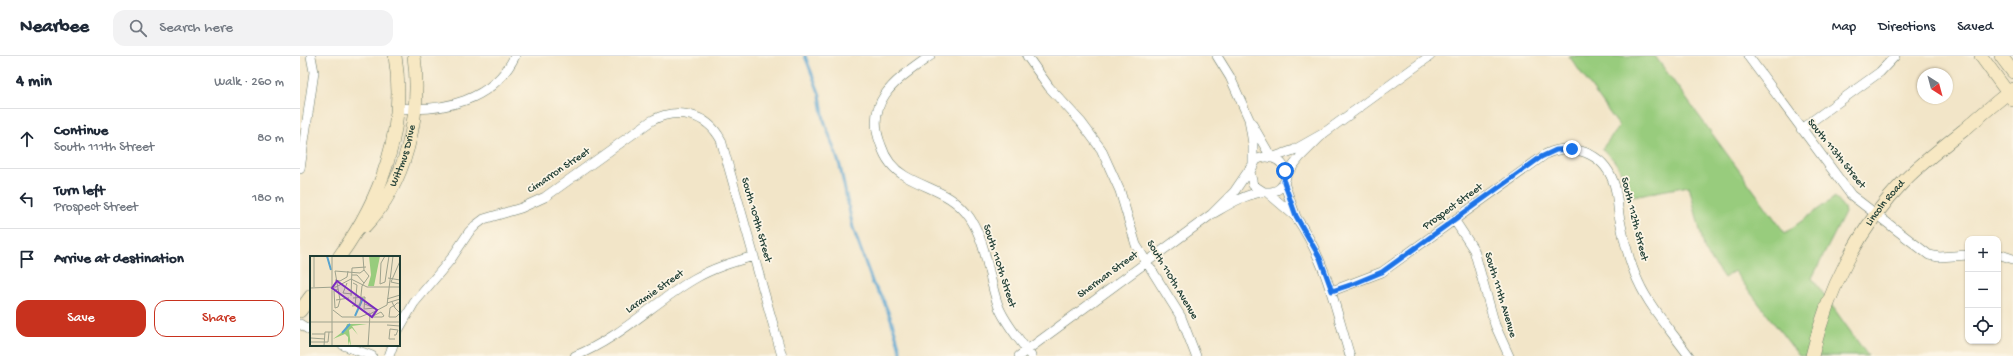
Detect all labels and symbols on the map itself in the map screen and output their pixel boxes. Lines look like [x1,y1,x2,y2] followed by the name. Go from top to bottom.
[1917,68,1953,104] north arrow
[1804,117,1869,192] street label: South 113th Street
[388,124,419,189] street label: Wittmus Drive
[1563,140,1581,158] route end
[525,145,594,196] street label: Cimarron Street
[1276,162,1294,180] route start
[738,176,774,265] street label: South 109th Street
[1618,176,1651,263] street label: South 112th Street
[1864,177,1909,229] street label: Lincoln Road
[1420,180,1486,233] street label: Prospect Street
[980,223,1019,310] street label: South 110th Street
[1144,238,1201,322] street label: South 110th Avenue
[1075,248,1142,301] street label: Sherman Street
[1481,251,1519,339] street label: South 111th Avenue
[310,256,400,346] inset map
[624,267,688,316] street label: Laramie Street

